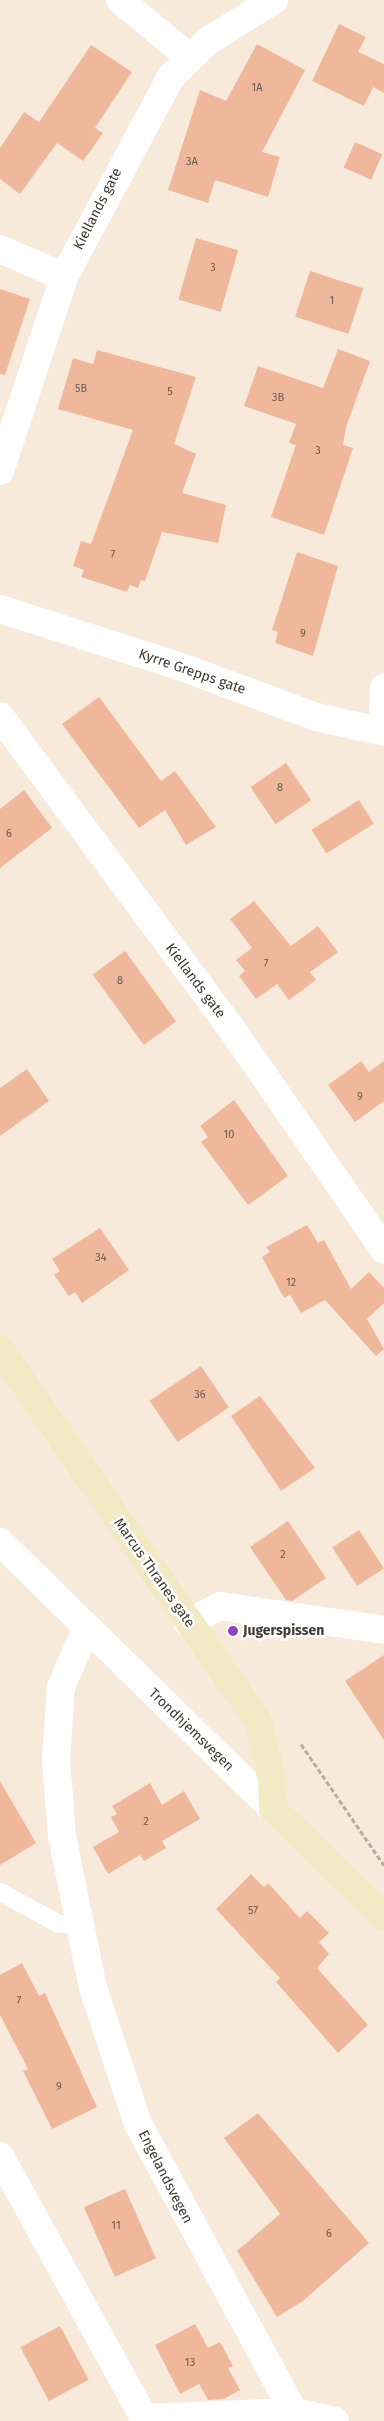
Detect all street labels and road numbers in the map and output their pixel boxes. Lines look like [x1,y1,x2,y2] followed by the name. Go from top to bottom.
[70,165,126,253] street label: Kiellands gate
[136,646,248,698] street label: Kyrre Grepps gate
[161,940,229,1022] street label: Kiellands gate
[110,1515,198,1631] street label: Marcus Thranes gate
[145,1685,237,1775] street label: Trondhjemsvegen
[134,2128,196,2226] street label: Engelandsvegen

